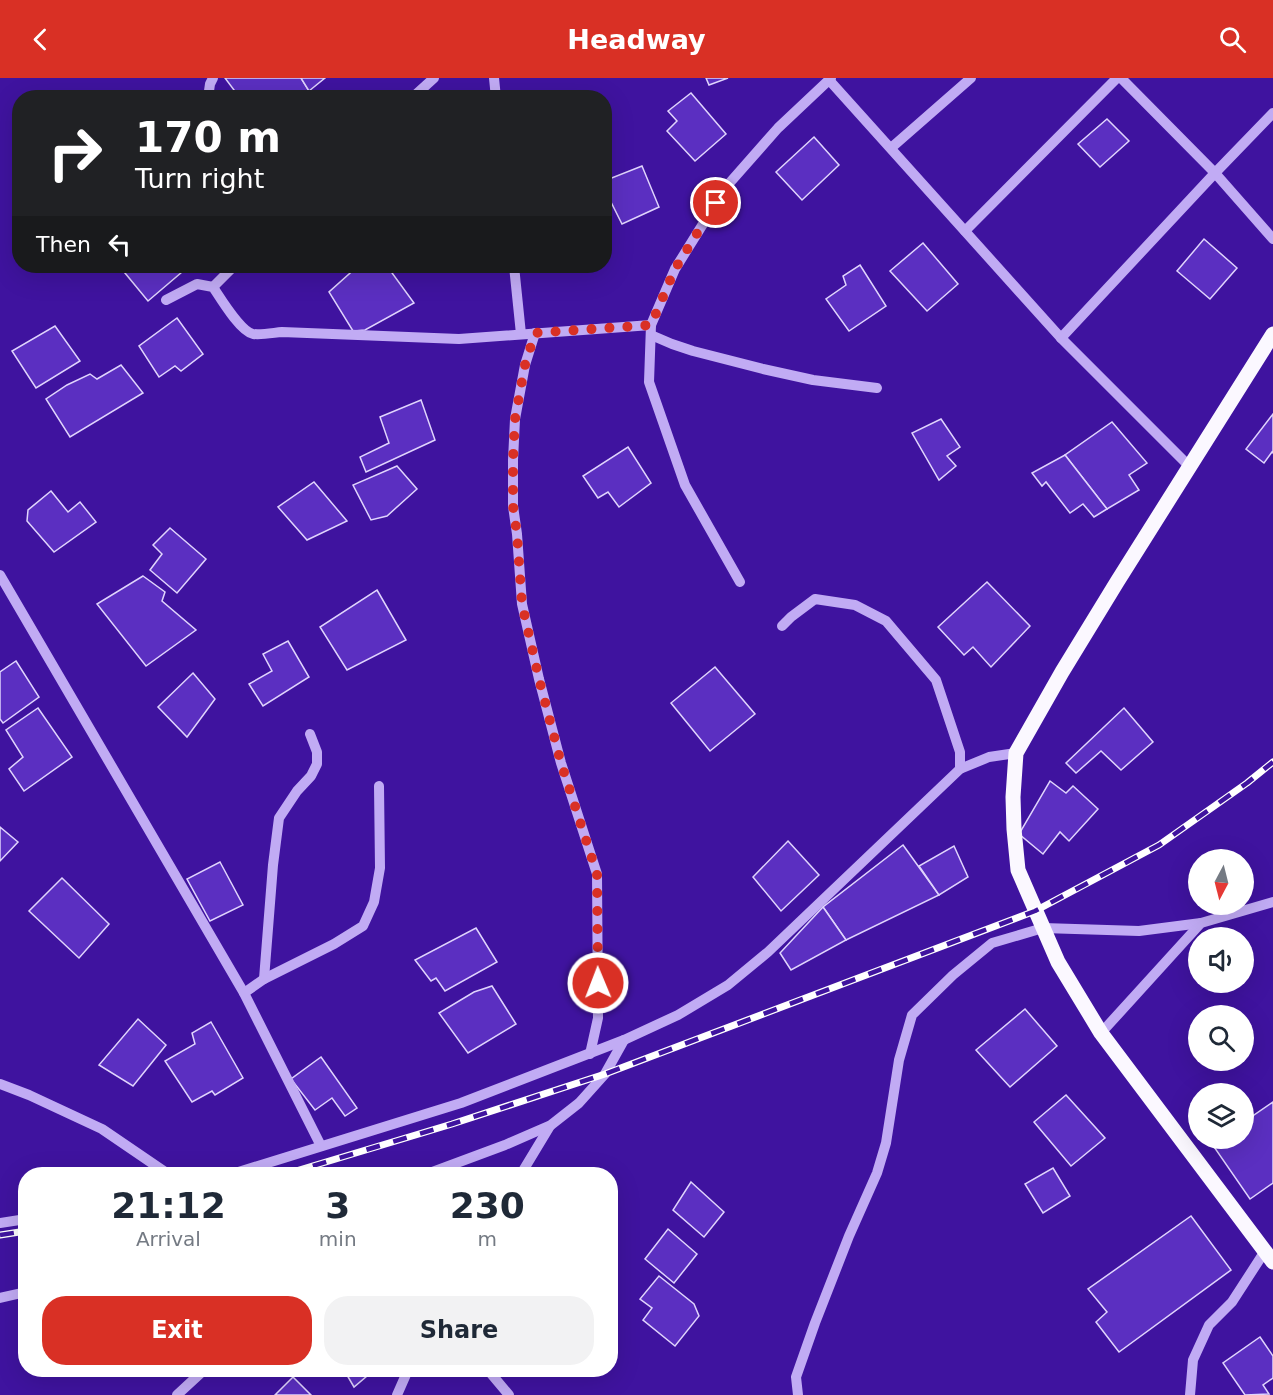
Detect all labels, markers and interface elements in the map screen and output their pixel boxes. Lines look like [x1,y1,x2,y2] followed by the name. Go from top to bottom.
[24,23,57,56] icon: back
[1216,23,1249,56] icon: search
[567,24,706,55] text: Headway
[135,113,281,162] text: 170 m
[36,114,114,192] icon: right
[135,163,264,194] text: Turn right
[690,177,741,228] pin
[699,186,732,219] icon: arrive
[103,228,136,261] icon: left
[36,232,91,257] text: Then
[1188,849,1254,915] north arrow
[1188,849,1254,1149] map controls
[1188,927,1254,993] button: sound
[566,951,630,1015] position arrow
[1188,1005,1254,1071] button: search
[1188,1083,1254,1149] button: layers
[111,1185,226,1226] text: 21:12
[325,1185,350,1226] text: 3
[450,1185,525,1226] text: 230
[136,1227,201,1251] text: Arrival
[319,1227,357,1251] text: min
[478,1227,497,1251] text: m
[42,1296,312,1365] button: Exit
[324,1296,594,1365] button: Share

